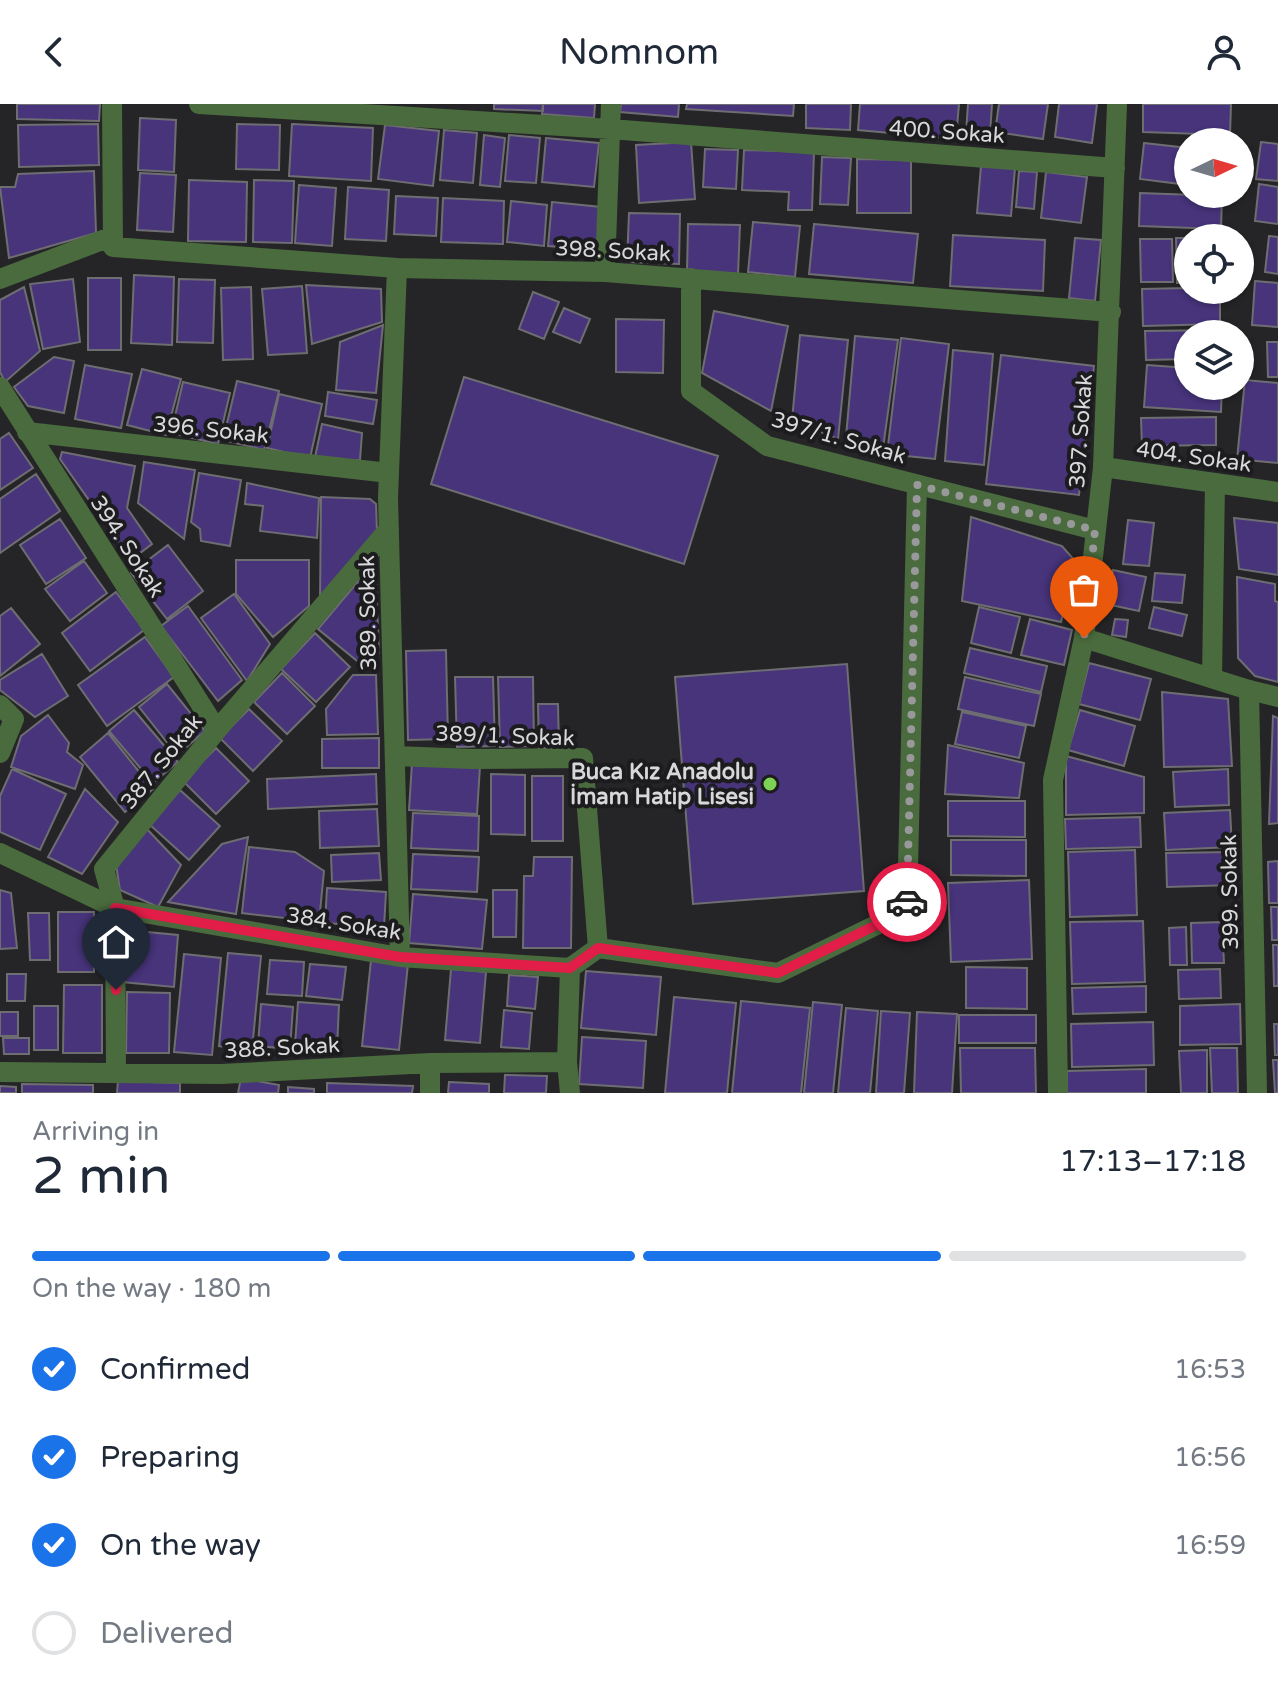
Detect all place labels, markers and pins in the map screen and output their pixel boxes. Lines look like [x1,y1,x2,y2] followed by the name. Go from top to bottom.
[1050,556,1118,638] pin
[570,759,754,810] place label: Buca Kız Anadolu İmam Hatip Lisesi
[761,775,779,793] marker: Buca Kız Anadolu İmam Hatip Lisesi
[82,908,150,990] pin

